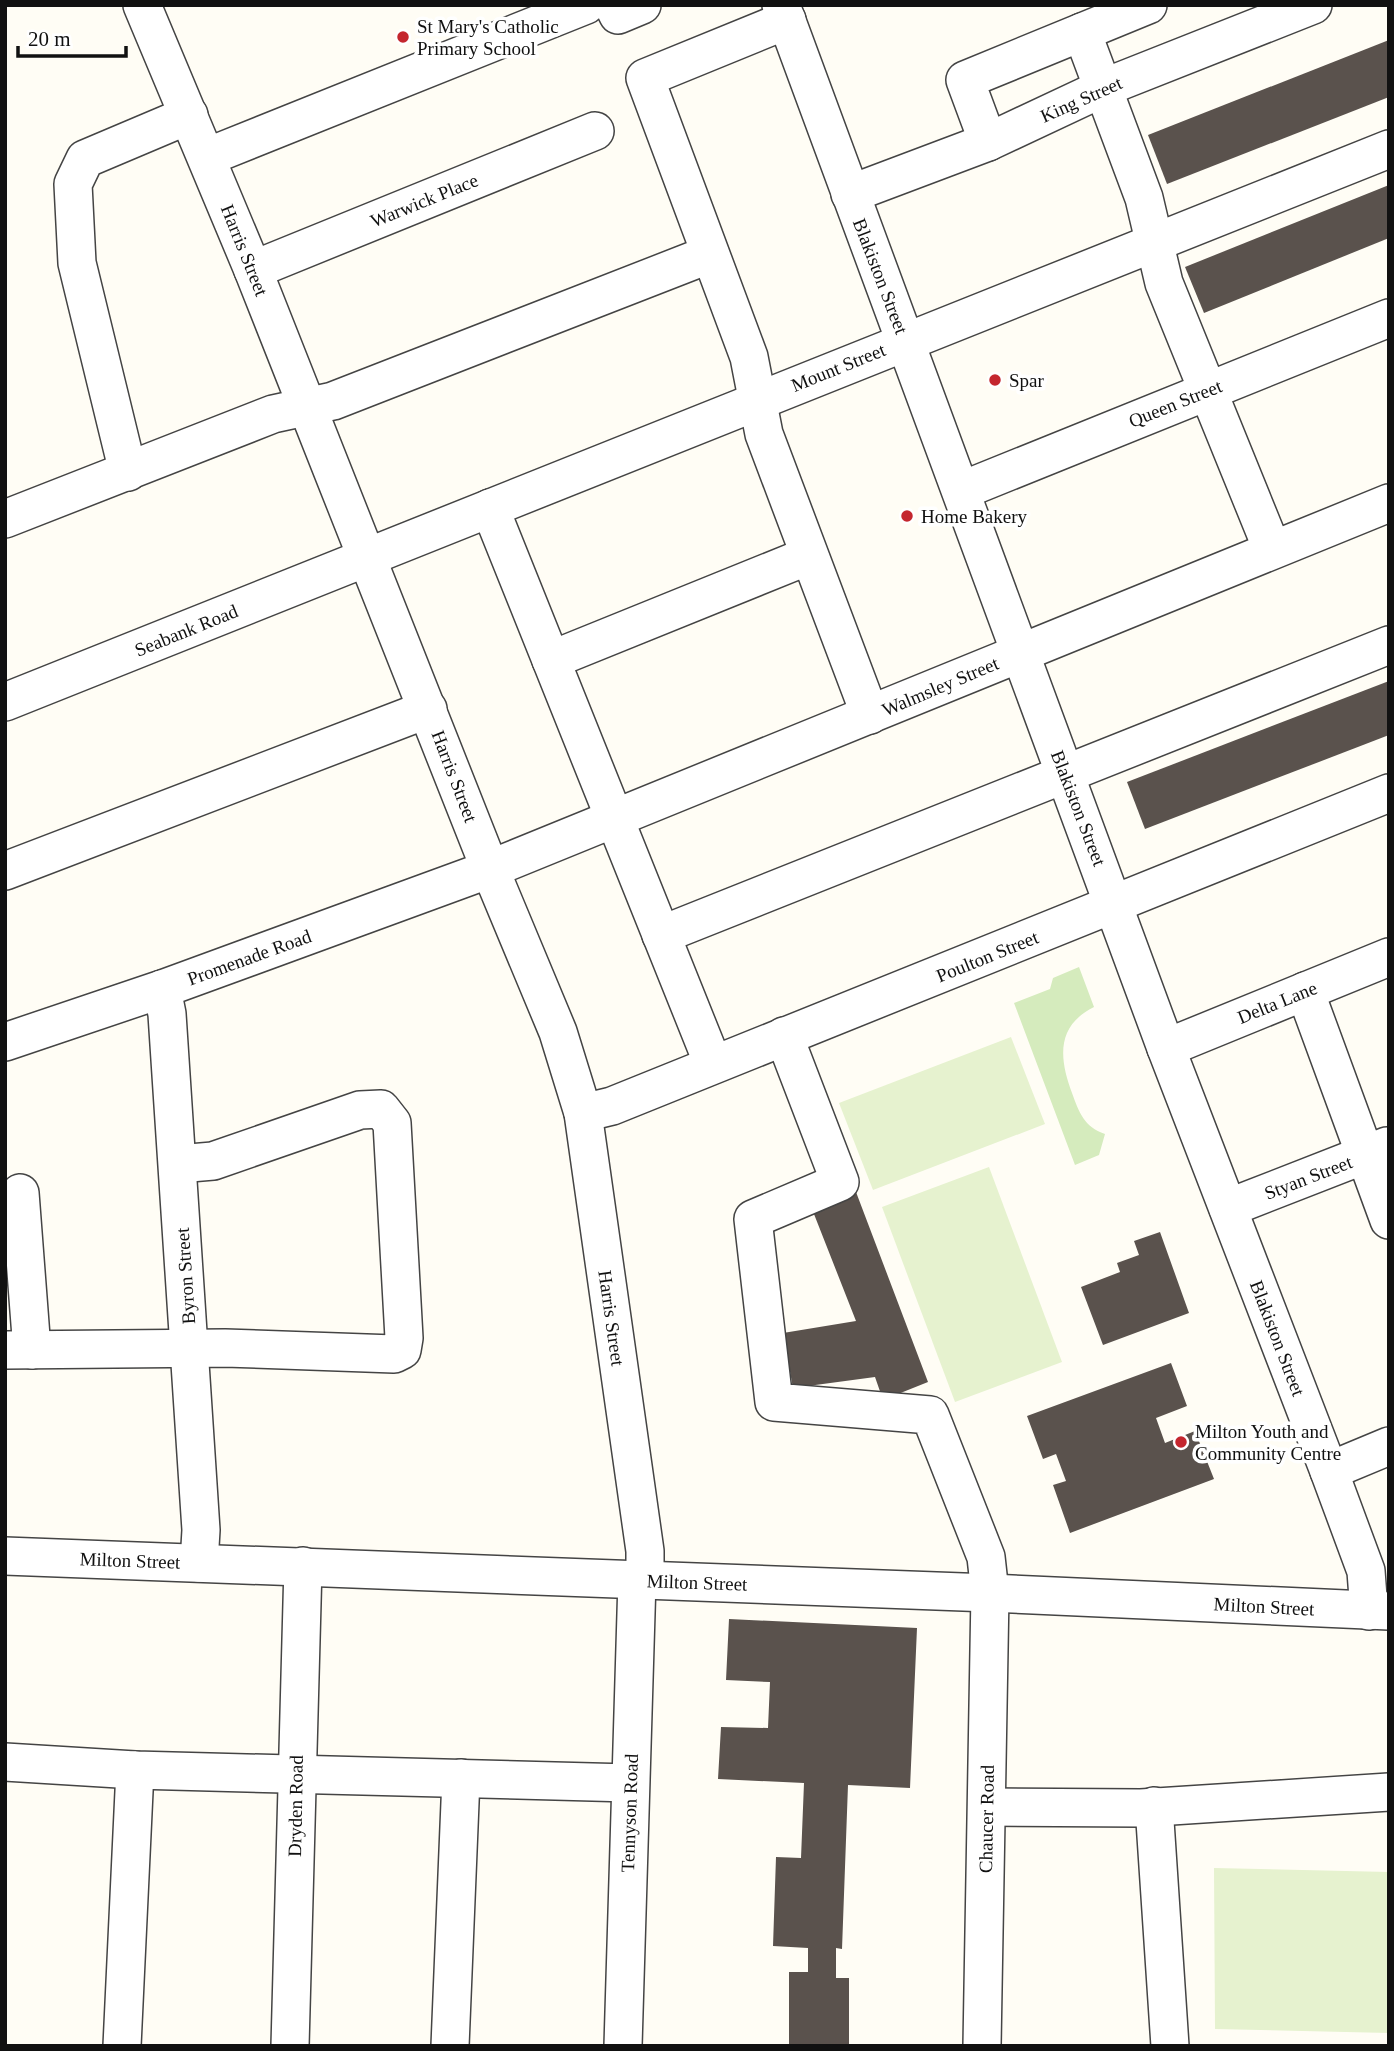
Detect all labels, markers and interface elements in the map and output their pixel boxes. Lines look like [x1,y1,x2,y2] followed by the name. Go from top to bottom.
[18,14,126,58] scale bar
[417,16,559,59] place label: St Mary's Catholic Primary School
[28,27,71,51] text: 20 m
[395,29,411,45] marker: St Mary's Catholic Primary School
[1037,72,1126,127] street label: King Street
[367,169,481,232] street label: Warwick Place
[217,201,273,300] street label: Harris Street
[849,216,912,338] street label: Blakiston Street
[788,339,889,396] street label: Mount Street
[1009,370,1045,391] place label: Spar
[987,372,1003,388] marker: Spar
[1126,375,1226,432] street label: Queen Street
[921,506,1028,527] place label: Home Bakery
[899,508,915,524] marker: Home Bakery
[132,600,241,661] street label: Seabank Road
[879,652,1002,720] street label: Walmsley Street
[427,727,482,826] street label: Harris Street
[1047,748,1110,870] street label: Blakiston Street
[184,925,314,990] street label: Promenade Road
[933,926,1042,986] street label: Poulton Street
[1234,977,1320,1028] street label: Delta Lane
[1261,1151,1356,1204] street label: Styan Street
[172,1226,199,1325] street label: Byron Street
[594,1269,629,1368] street label: Harris Street
[1246,1278,1309,1400] street label: Blakiston Street
[1195,1421,1341,1464] place label: Milton Youth and Community Centre
[1173,1434,1189,1450] marker: Milton Youth and Community Centre
[79,1548,181,1573] street label: Milton Street
[646,1570,748,1595] street label: Milton Street
[1213,1593,1316,1620] street label: Milton Street
[617,1753,642,1873] street label: Tennyson Road
[284,1754,307,1857] street label: Dryden Road
[975,1764,998,1873] street label: Chaucer Road

